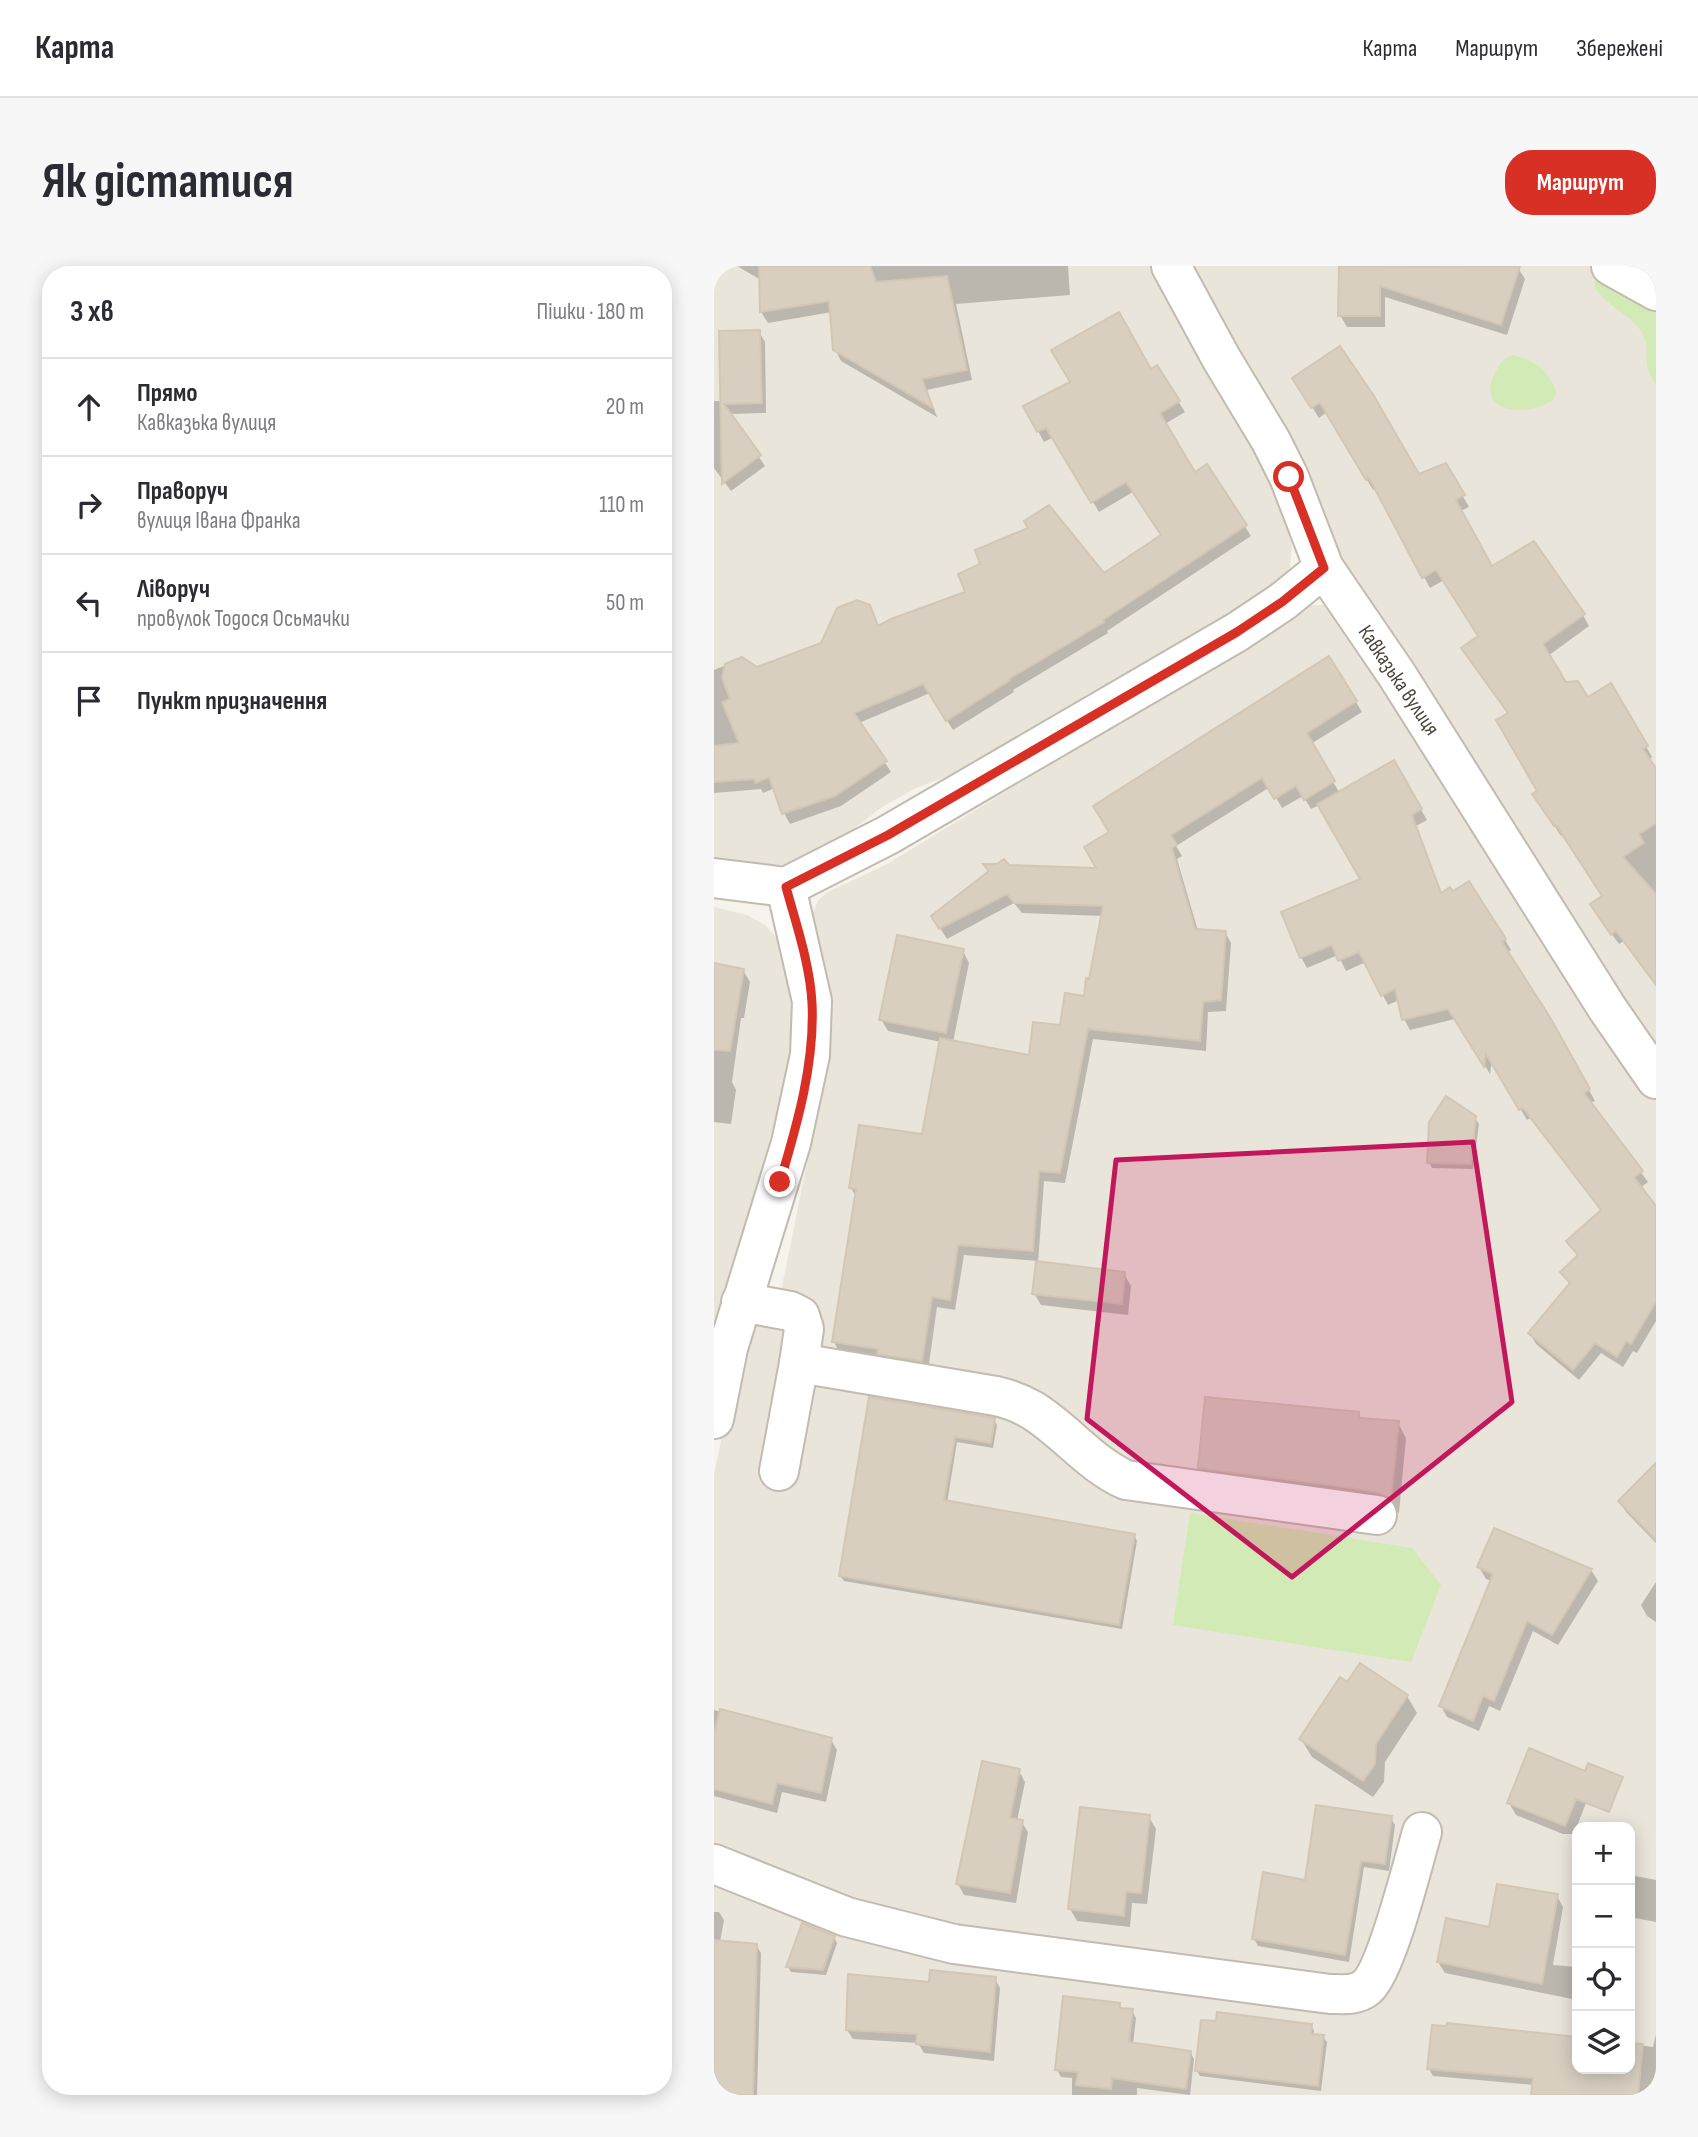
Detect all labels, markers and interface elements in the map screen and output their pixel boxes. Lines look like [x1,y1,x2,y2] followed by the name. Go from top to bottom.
[35,28,114,68] text: Карта
[1363,34,1417,63] text: Карта
[1455,34,1538,63] text: Маршрут
[1576,34,1663,63] text: Збережені
[1505,150,1656,215] button: Маршрут
[42,153,294,212] text: Як дістатися
[70,294,114,330] text: 3 хв
[536,298,644,326] text: Пішки · 180 m
[137,378,198,409] text: Прямо
[70,388,108,426] icon: ahead
[606,393,644,421] text: 20 m
[137,409,276,437] text: Кавказька вулиця
[1273,461,1304,492] route start
[137,476,228,507] text: Праворуч
[70,486,108,524] icon: right
[599,491,644,519] text: 110 m
[137,507,300,535] text: вулиця Івана Франка
[137,574,210,605] text: Ліворуч
[70,584,108,622] icon: left
[606,589,644,617] text: 50 m
[137,605,350,633] text: провулок Тодося Осьмачки
[1353,621,1445,740] street label: Кавказька вулиця
[70,682,108,720] icon: arrive
[137,686,327,717] text: Пункт призначення
[764,1166,795,1197] route end
[1572,1822,1635,2074] map controls
[1572,1822,1635,1885] button: +
[1572,1885,1635,1948] button: −
[1572,1948,1635,2011] button: locate
[1572,2011,1635,2074] button: layers

